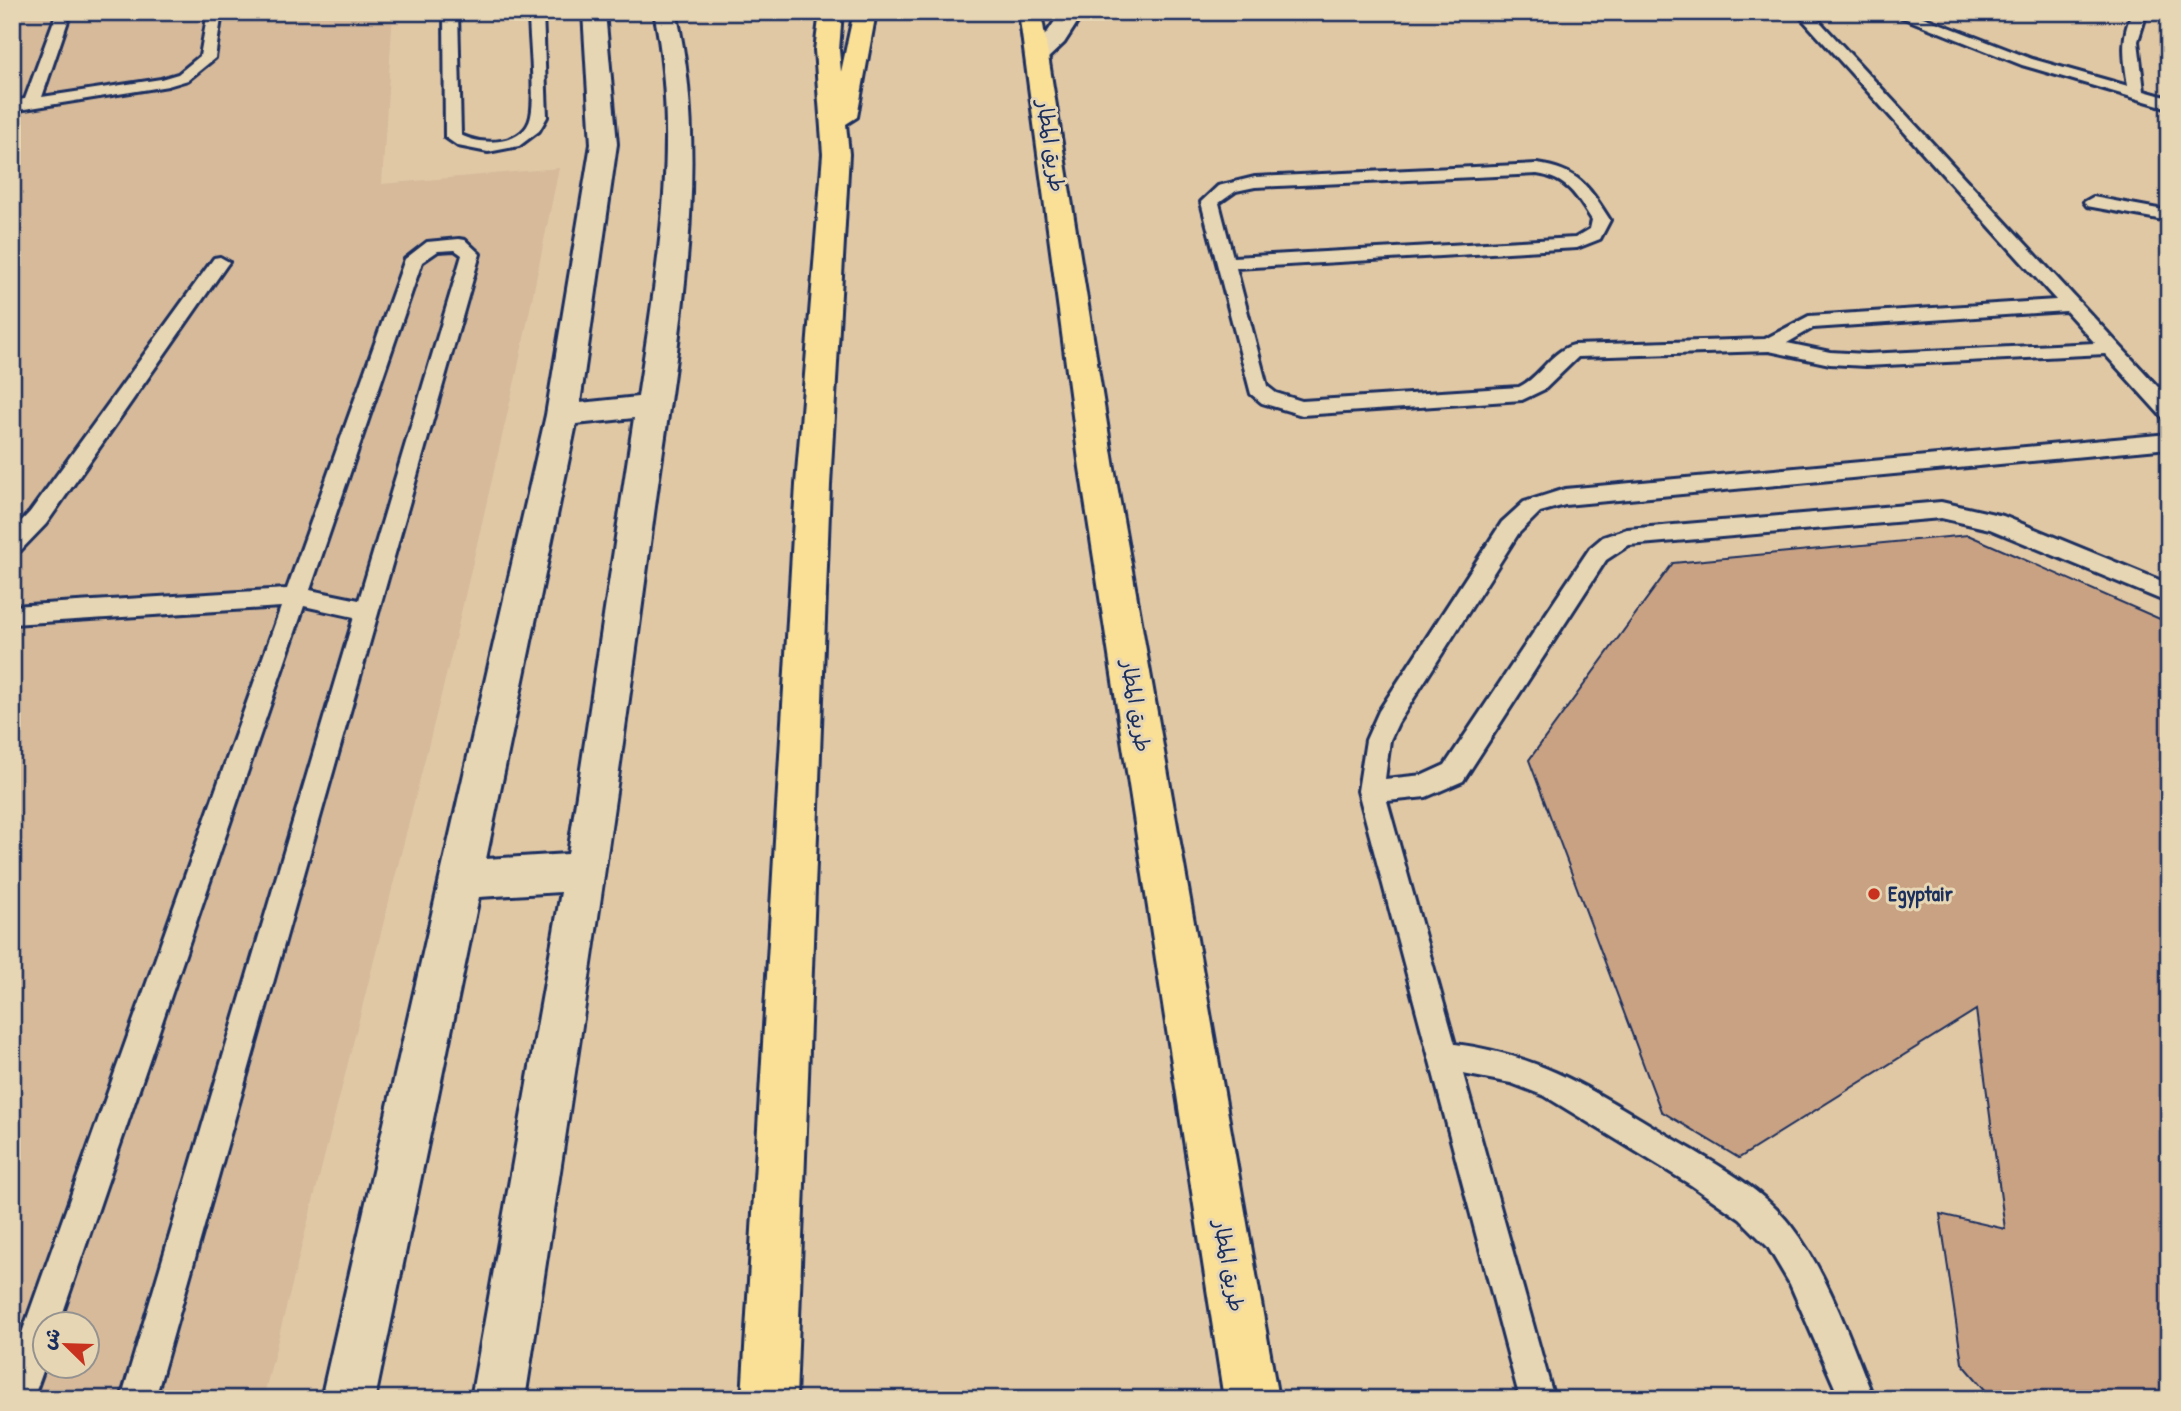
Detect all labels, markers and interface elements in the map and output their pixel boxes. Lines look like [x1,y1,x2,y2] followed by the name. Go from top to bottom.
[1030,96,1072,194] street label: طريق المطار
[1115,656,1158,754] street label: طريق المطار
[1888,879,1954,909] place label: Egyptair
[1866,886,1882,902] marker: Egyptair
[1207,1216,1252,1314] street label: طريق المطار
[32,1310,102,1380] north arrow
[34,1324,66,1353] text: ش

